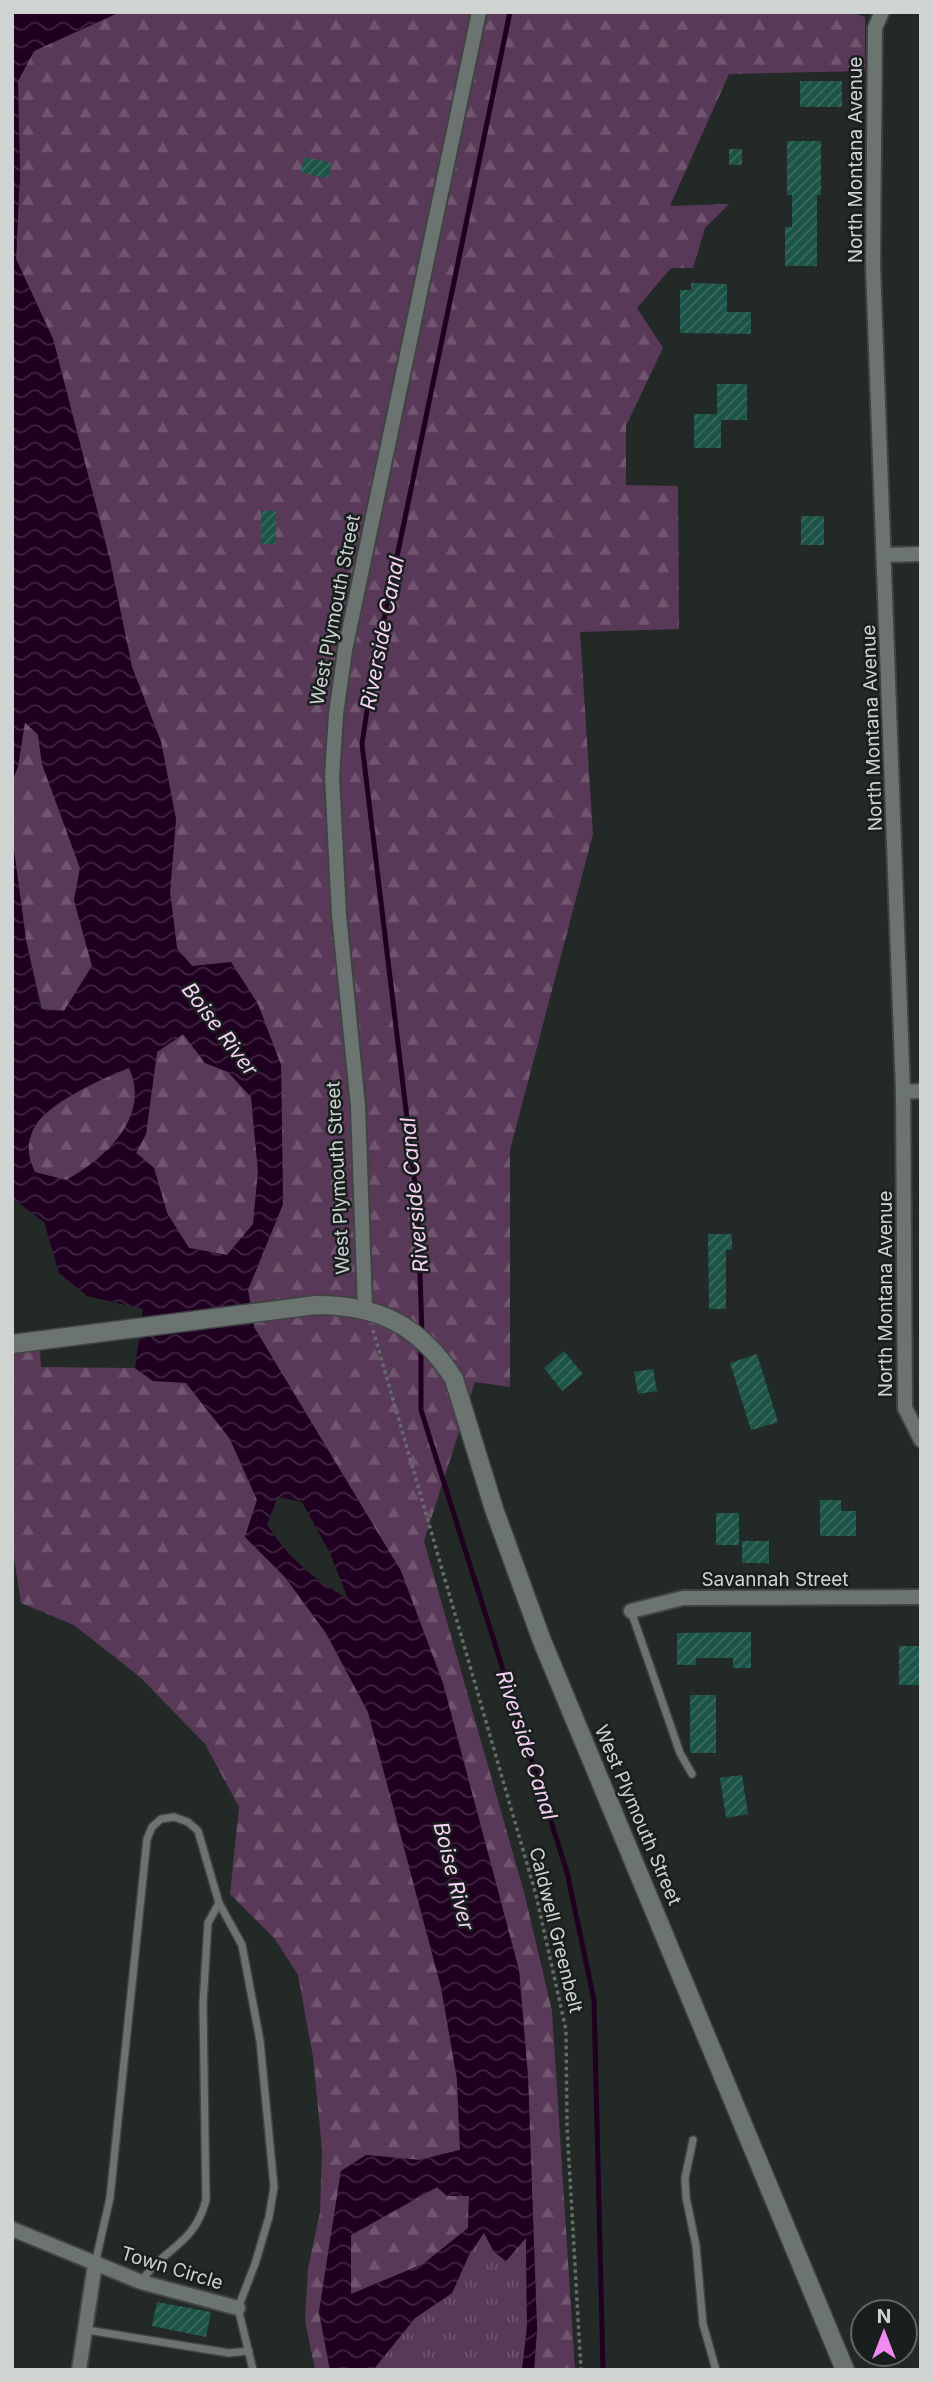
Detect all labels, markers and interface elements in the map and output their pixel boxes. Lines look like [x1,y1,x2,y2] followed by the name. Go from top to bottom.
[844,57,867,263] street label: North Montana Avenue
[305,513,365,707] street label: West Plymouth Street
[355,553,409,712] water label: Riverside Canal
[857,624,887,832] street label: North Montana Avenue
[177,977,264,1082] water label: Boise River
[321,1081,355,1275] street label: West Plymouth Street
[395,1115,433,1274] water label: Riverside Canal
[874,1191,897,1397] street label: North Montana Avenue
[701,1568,849,1591] street label: Savannah Street
[491,1667,563,1824] water label: Riverside Canal
[590,1721,686,1909] street label: West Plymouth Street
[429,1819,480,1934] water label: Boise River
[524,1845,588,2015] street label: Caldwell Greenbelt
[118,2242,226,2294] street label: Town Circle
[849,2298,919,2368] north arrow
[877,2305,891,2328] text: N

